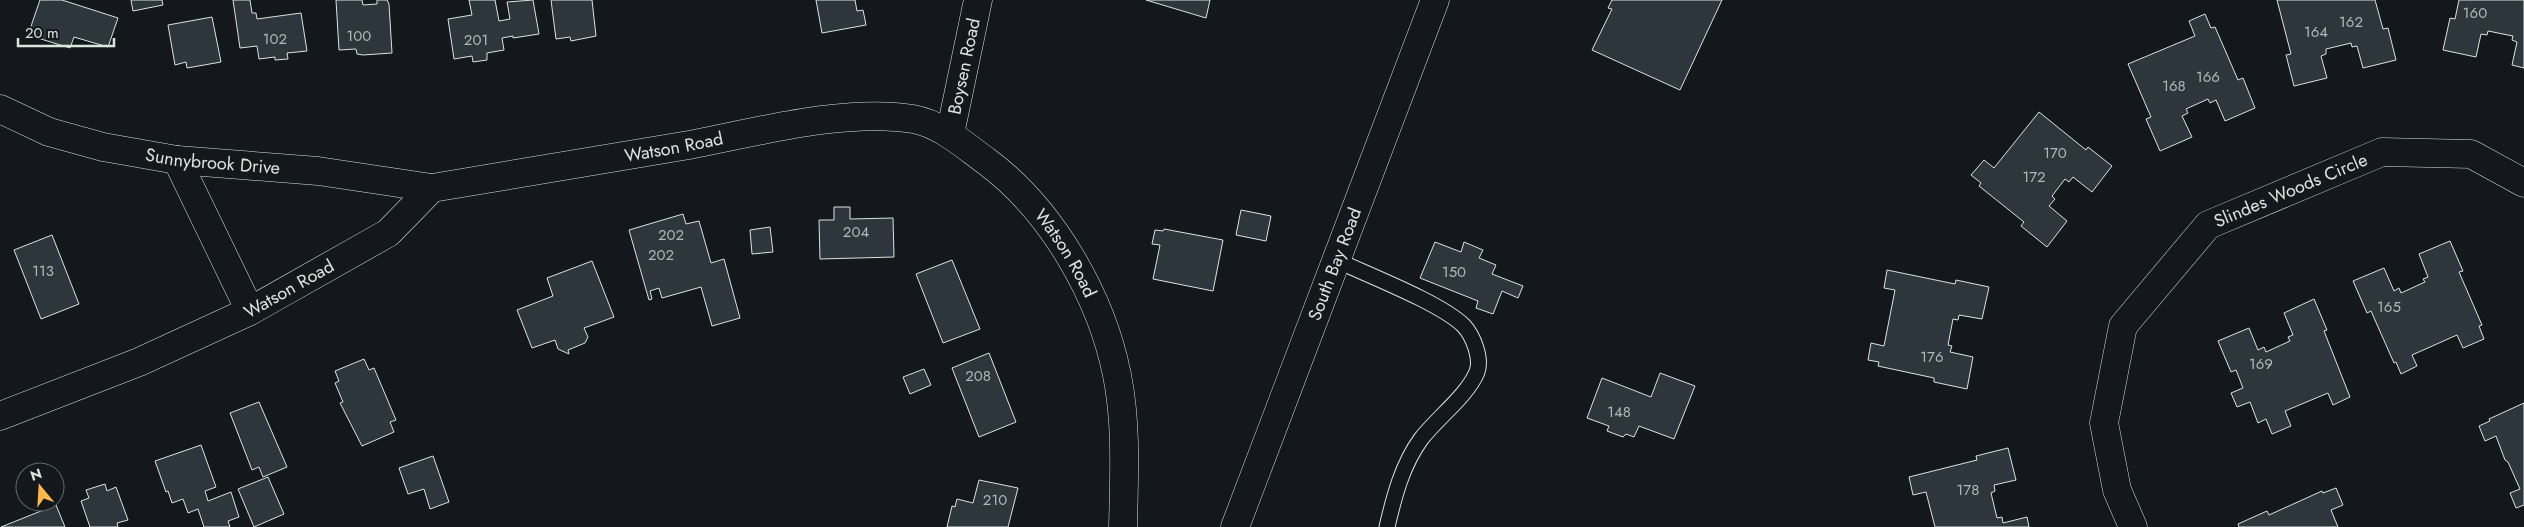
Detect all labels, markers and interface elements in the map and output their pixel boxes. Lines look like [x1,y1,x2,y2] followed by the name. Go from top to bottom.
[2463,2,2487,24] house number: 160
[2339,11,2363,33] house number: 162
[18,15,114,47] scale bar
[941,16,987,117] street label: Boysen Road
[2304,21,2328,43] house number: 164
[25,22,59,44] text: 20 m
[347,25,371,47] house number: 100
[263,28,287,50] house number: 102
[464,29,488,51] house number: 201
[2196,66,2220,88] house number: 166
[2162,75,2186,97] house number: 168
[623,125,726,169] street label: Watson Road
[143,142,281,181] street label: Sunnybrook Drive
[2043,142,2067,164] house number: 170
[2210,147,2371,234] street label: Slindes Woods Circle
[2022,166,2046,188] house number: 172
[1028,203,1103,302] street label: Watson Road
[1301,204,1368,325] street label: South Bay Road
[843,221,869,243] house number: 204
[658,224,684,246] house number: 202
[648,244,674,266] house number: 202
[239,253,339,325] street label: Watson Road
[32,260,54,282] house number: 113
[1442,261,1466,283] house number: 150
[2377,296,2401,318] house number: 165
[1920,346,1944,368] house number: 176
[2249,353,2273,375] house number: 169
[965,365,991,387] house number: 208
[1607,401,1631,423] house number: 148
[15,462,65,512] north arrow
[28,463,44,486] text: N
[1957,479,1979,501] house number: 178
[983,489,1007,511] house number: 210

